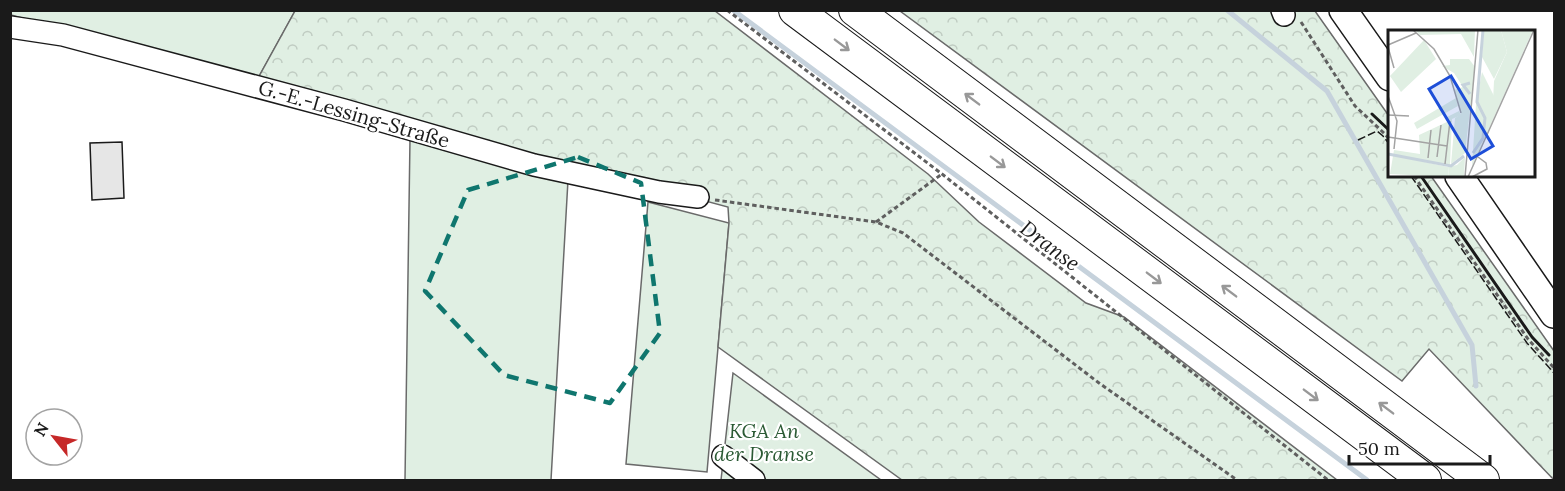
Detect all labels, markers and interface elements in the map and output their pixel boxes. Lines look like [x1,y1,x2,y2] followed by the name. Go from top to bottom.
[1388,30,1535,177] inset map
[833,39,849,52] one-way arrow
[256,74,453,153] street label: G.-E.-Lessing-Straße
[965,92,981,105] one-way arrow
[989,156,1005,168] one-way arrow
[1015,214,1086,277] water label: Dranse
[1146,272,1162,285] one-way arrow
[1222,285,1238,298] one-way arrow
[1302,389,1318,401] one-way arrow
[1378,402,1394,414] one-way arrow
[24,407,84,467] north arrow
[714,418,814,466] park label: KGA An der Dranse
[29,419,53,440] text: N
[1349,428,1490,466] scale bar
[1358,437,1400,460] text: 50 m

